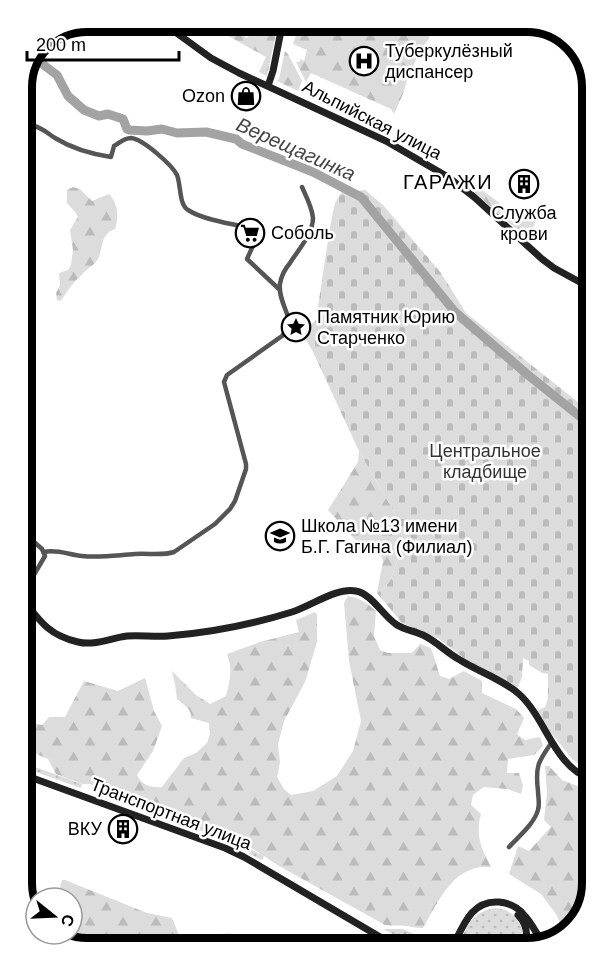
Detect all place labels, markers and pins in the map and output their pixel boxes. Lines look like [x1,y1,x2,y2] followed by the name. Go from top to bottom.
[385,41,513,82] place label: Туберкулёзный диспансер
[348,45,380,77] hospital icon: Туберкулёзный диспансер
[230,80,262,112] shop icon: Ozon
[182,86,225,106] place label: Ozon
[508,168,540,200] building icon: Служба крови
[492,203,557,244] place label: Служба крови
[234,217,266,249] supermarket icon: Соболь
[271,223,334,243] place label: Соболь
[317,307,455,348] place label: Памятник Юрию Старченко
[280,311,312,343] place icon: Памятник Юрию Старченко
[301,516,472,557] place label: Школа №13 имени Б.Г. Гагина (Филиал)
[264,520,296,552] school or university icon: Школа №13 имени Б.Г. Гагина (Филиал)
[107,813,139,845] building icon: ВКУ
[68,819,103,839] place label: ВКУ

